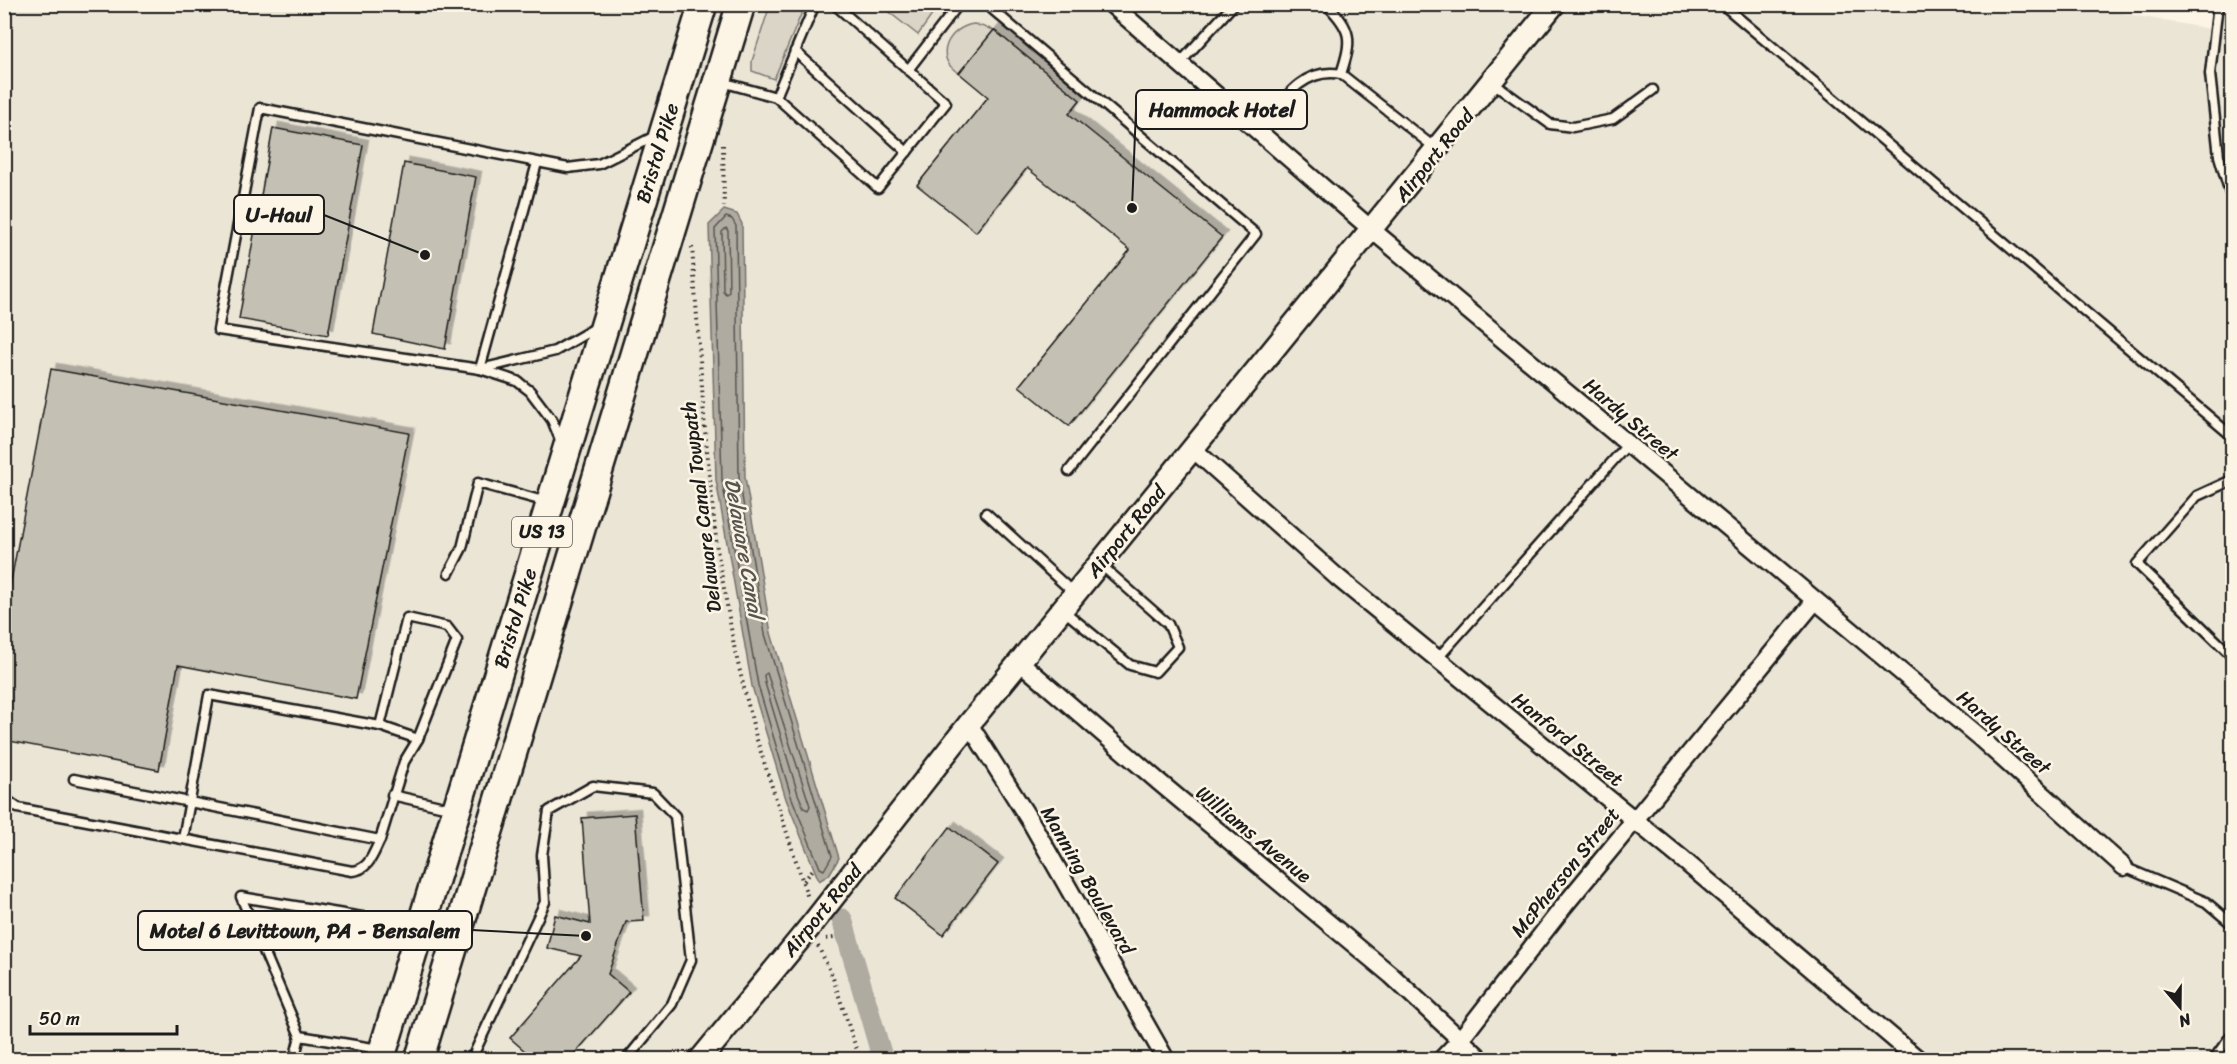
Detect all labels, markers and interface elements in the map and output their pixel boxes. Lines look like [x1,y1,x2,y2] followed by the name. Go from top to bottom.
[1136,90,1307,129] callout: Hammock Hotel
[1148,91,1296,129] text: Hammock Hotel
[626,99,689,208] street label: Bristol Pike
[1385,100,1484,211] street label: Airport Road
[234,195,324,234] callout: U-Haul
[246,196,313,234] text: U-Haul
[1575,369,1687,471] street label: Hardy Street
[671,399,732,614] street label: Delaware Canal Towpath
[713,475,776,626] water label: Delaware Canal
[1077,476,1176,587] street label: Airport Road
[512,517,572,547] road number: US 13
[484,564,547,673] street label: Bristol Pike
[1948,681,2060,784] street label: Hardy Street
[1504,683,1632,796] street label: Hanford Street
[1188,776,1320,893] street label: Williams Avenue
[1031,799,1145,963] street label: Manning Boulevard
[1501,799,1629,945] street label: McPherson Street
[773,855,872,966] street label: Airport Road
[138,911,472,950] callout: Motel 6 Levittown, PA - Bensalem
[149,912,461,950] text: Motel 6 Levittown, PA - Bensalem
[2150,977,2210,1037] north arrow
[30,998,177,1036] scale bar
[39,1003,80,1035] text: 50 m
[2174,1005,2196,1036] text: N

